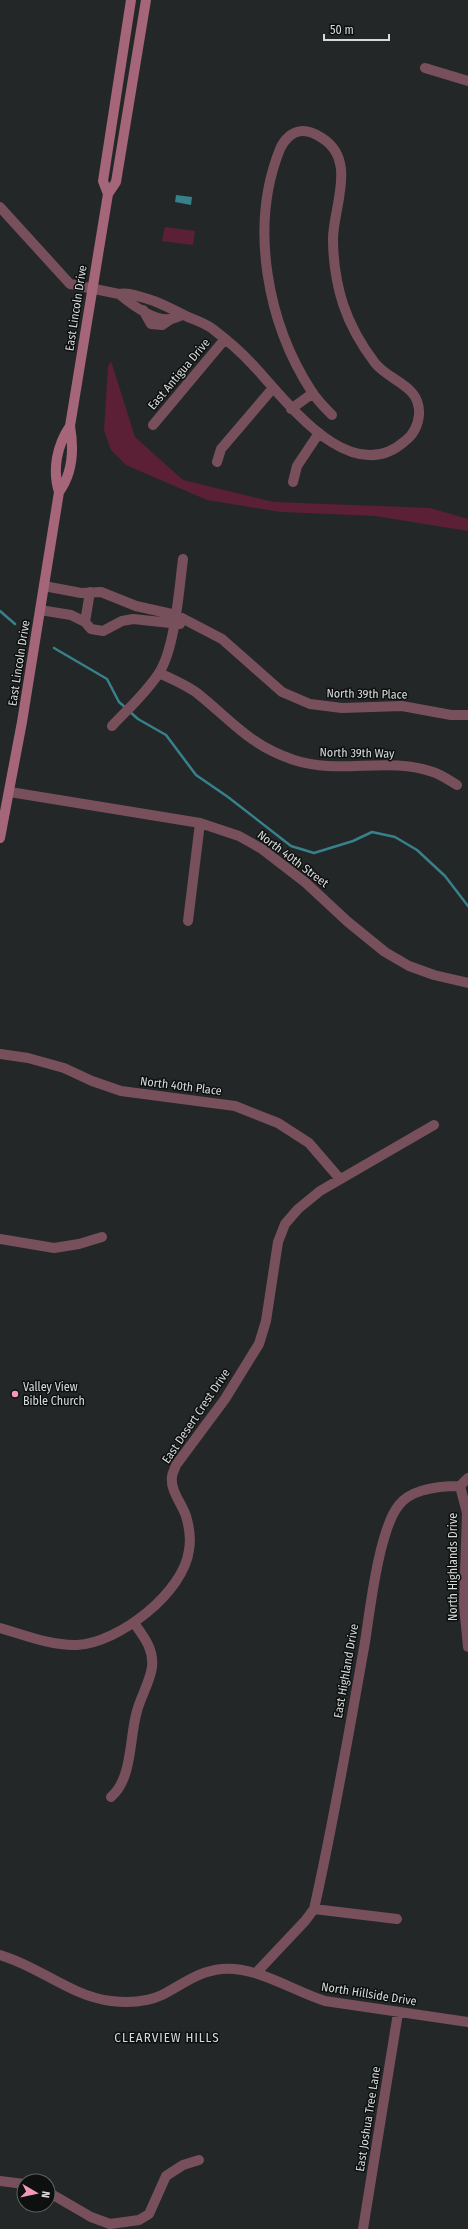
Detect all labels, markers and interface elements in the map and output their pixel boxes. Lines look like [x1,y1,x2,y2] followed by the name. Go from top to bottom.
[324,16,389,42] scale bar
[330,23,354,37] text: 50 m
[62,264,90,352] street label: East Lincoln Drive
[145,336,213,412] street label: East Antigua Drive
[5,619,33,707] street label: East Lincoln Drive
[326,686,408,702] street label: North 39th Place
[320,745,395,761] street label: North 39th Way
[255,828,331,890] street label: North 40th Street
[139,1074,223,1098] street label: North 40th Place
[159,1366,233,1466] street label: East Desert Crest Drive
[23,1380,85,1408] place label: Valley View Bible Church
[10,1389,20,1399] marker: Valley View Bible Church
[446,1513,460,1621] street label: North Highlands Drive
[331,1623,361,1719] street label: East Highland Drive
[320,1980,418,2008] street label: North Hillside Drive
[114,2030,220,2045] district label: CLEARVIEW HILLS
[353,2065,383,2173] street label: East Joshua Tree Lane
[16,2173,56,2213] north arrow
[38,2190,52,2199] text: N

